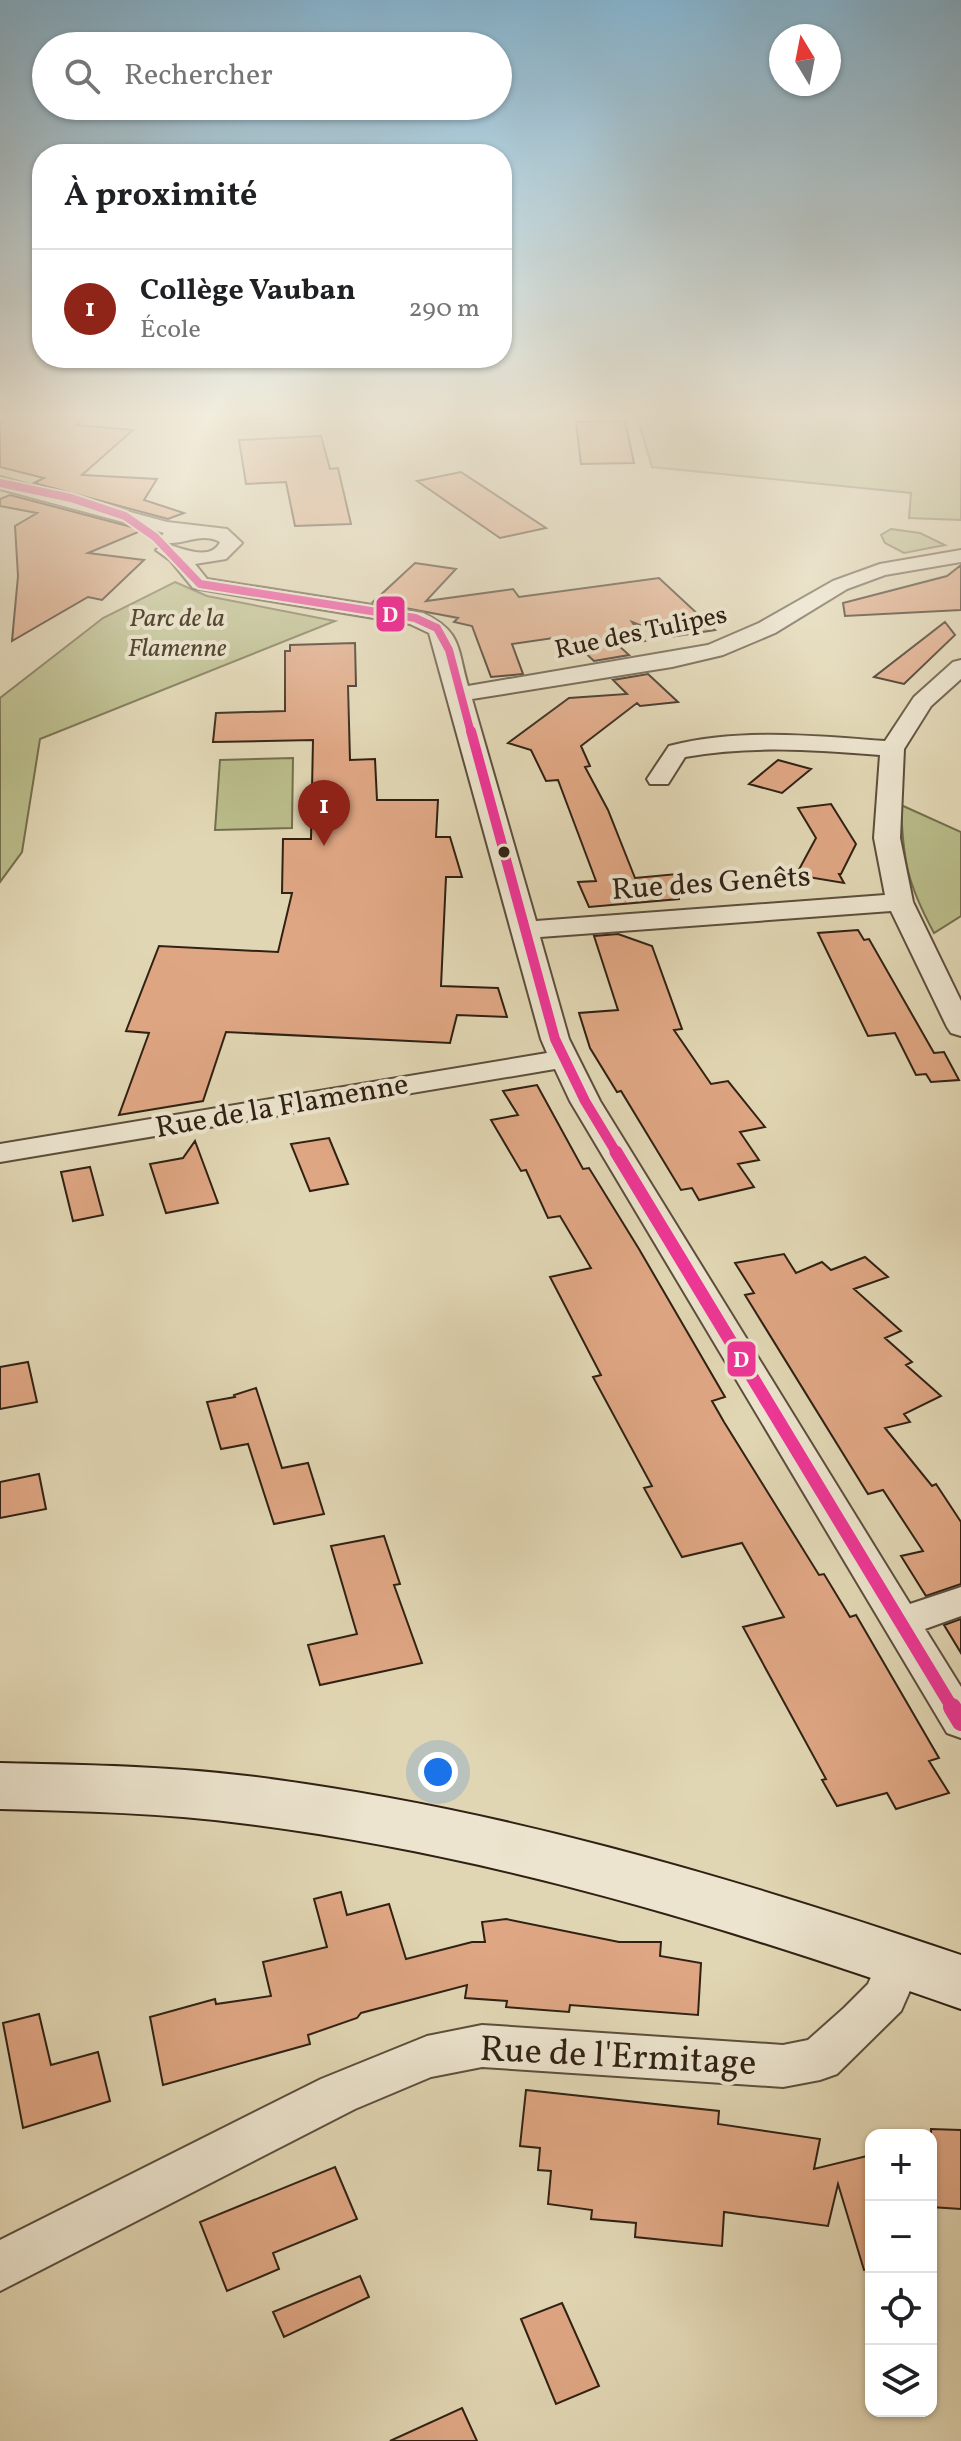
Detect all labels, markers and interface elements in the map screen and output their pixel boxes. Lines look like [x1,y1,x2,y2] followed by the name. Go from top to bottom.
[769,24,841,96] north arrow
[32,32,512,120] search box
[60,54,104,98] icon: search
[124,55,273,97] text: Rechercher
[64,173,257,220] text: À proximité
[140,270,356,312] text: Collège Vauban
[85,291,95,327] text: 1
[408,291,480,327] text: 290 m
[140,312,201,348] text: École
[375,595,406,633] line badge: D
[552,597,730,669] street label: Rue des Tulipes
[128,601,227,667] park label: Parc de la Flamenne
[382,601,398,632] text: D
[298,780,350,846] pin: 1
[496,844,512,860] unlabelled marker
[610,856,812,912] street label: Rue des Genêts
[152,1064,412,1150] street label: Rue de la Flamenne
[726,1340,757,1378] line badge: D
[733,1346,749,1377] text: D
[418,1752,458,1792] your location
[479,2026,757,2090] street label: Rue de l'Ermitage
[865,2129,937,2417] map controls
[865,2129,937,2201] button: +
[865,2201,937,2273] button: −
[865,2273,937,2345] button: locate
[865,2345,937,2417] button: layers

